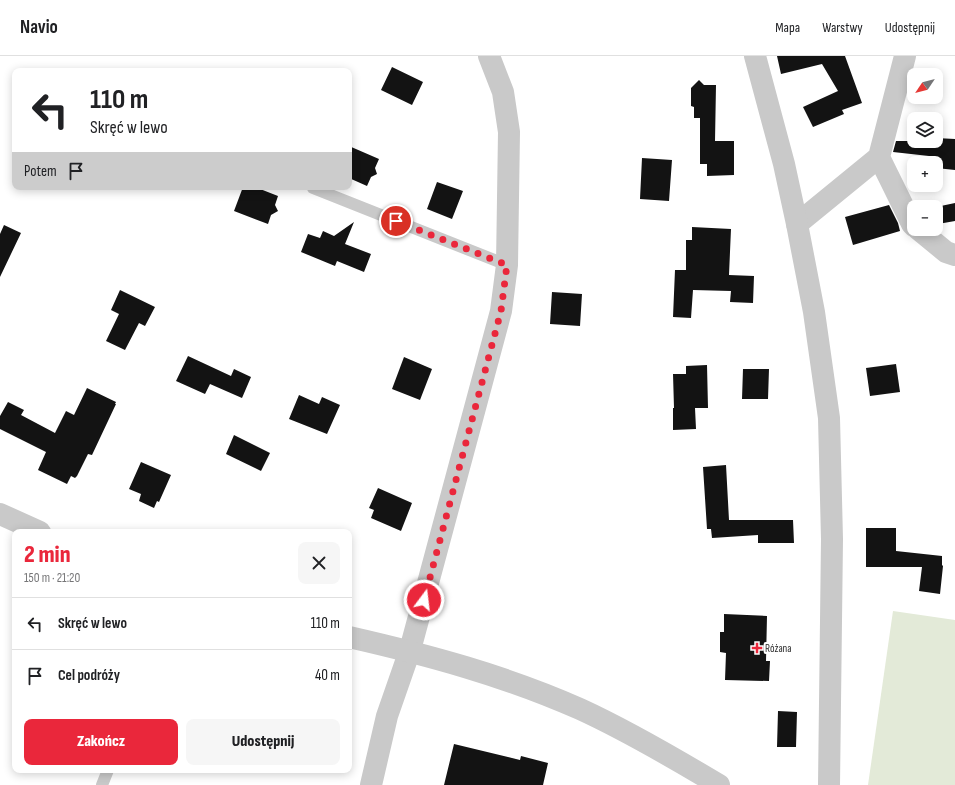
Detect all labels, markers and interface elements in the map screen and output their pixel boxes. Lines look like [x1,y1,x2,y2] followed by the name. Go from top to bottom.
[20,16,58,39] text: Navio
[775,19,800,36] text: Mapa
[822,19,863,36] text: Warstwy
[885,19,935,36] text: Udostępnij
[907,68,943,104] north arrow
[907,68,943,236] map controls
[90,83,148,116] text: 110 m
[24,84,76,136] icon: left
[907,112,943,148] button: layers
[90,117,168,138] text: Skręć w lewo
[907,156,943,192] button: +
[65,160,87,182] icon: arrive
[24,162,57,181] text: Potem
[907,200,943,236] button: −
[379,204,413,238] pin
[385,210,407,232] icon: arrive
[24,540,71,569] text: 2 min
[298,542,340,584] button: close
[24,570,80,586] text: 150 m · 21:20
[403,579,445,621] position arrow
[24,613,46,635] icon: left
[58,614,127,633] text: Skręć w lewo
[311,614,340,633] text: 110 m
[765,642,792,655] place label: Różana
[752,643,762,653] marker: Różana
[24,665,46,687] icon: arrive
[58,666,120,685] text: Cel podróży
[315,666,340,685] text: 40 m
[24,719,178,765] button: Zakończ
[186,719,340,765] button: Udostępnij

